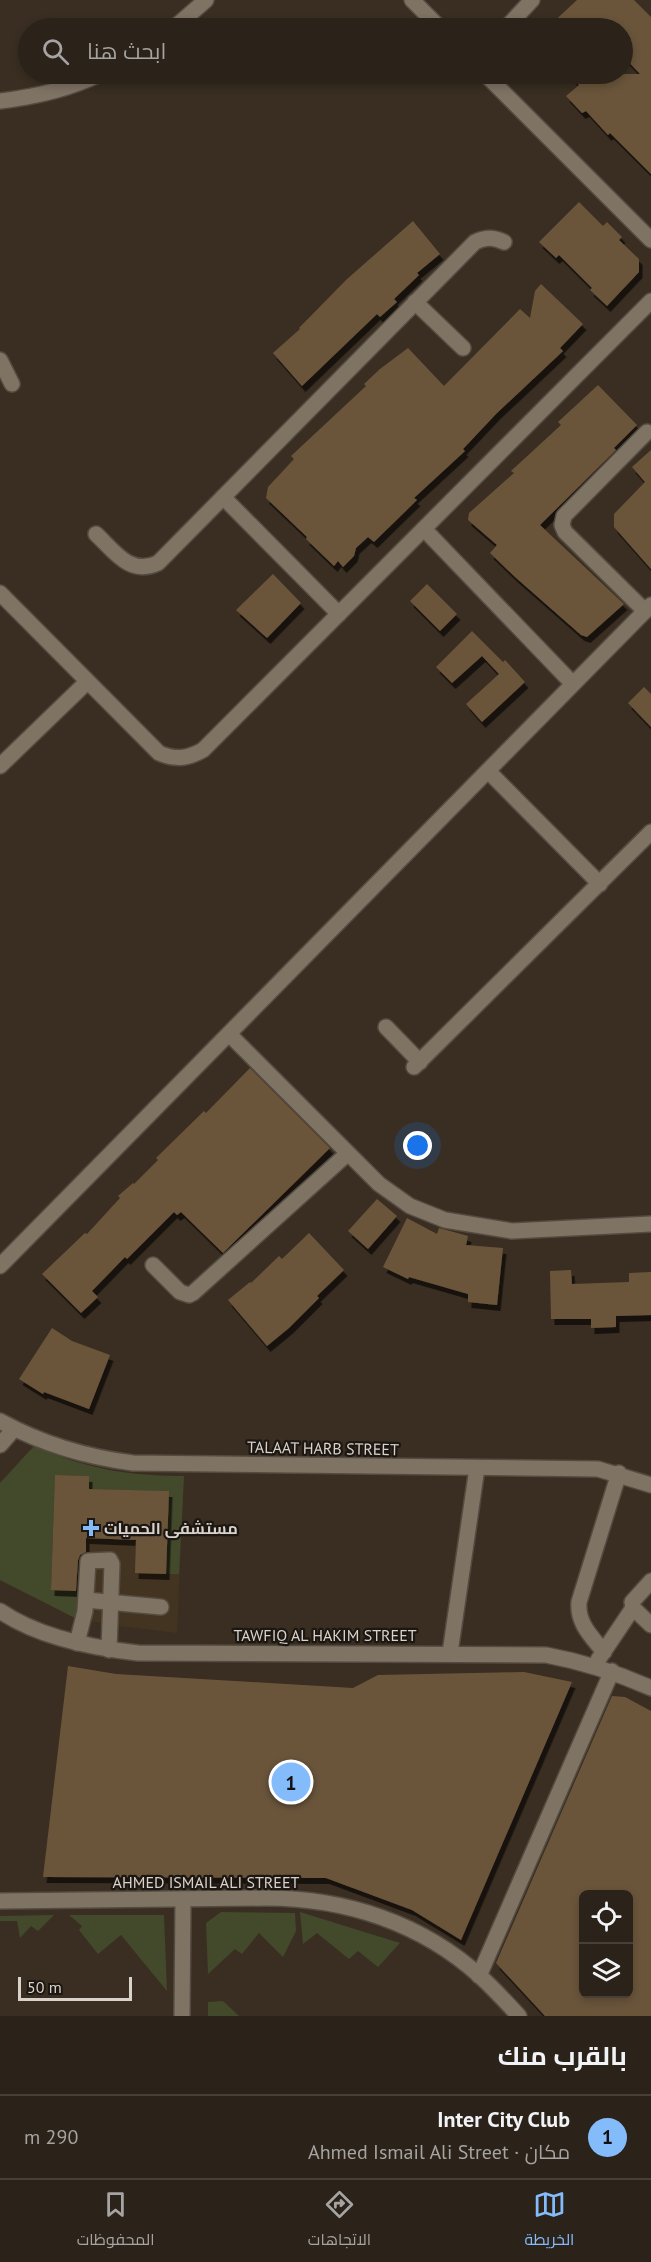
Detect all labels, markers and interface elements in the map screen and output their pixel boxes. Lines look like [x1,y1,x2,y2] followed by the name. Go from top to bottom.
[18,18,633,84] search box
[39,35,72,68] icon: search
[87,37,166,65] text: ابحث هنا
[403,1131,432,1160] your location
[247,1437,399,1459] street label: TALAAT HARB STREET
[104,1518,238,1538] place label: مستشفى الحميات
[82,1519,100,1537] marker: مستشفى الحميات
[233,1625,417,1645] street label: TAWFIQ AL HAKIM STREET
[272,1760,310,1804] pin: 1
[113,1872,299,1892] street label: AHMED ISMAIL ALI STREET
[579,1890,633,1998] map controls
[579,1890,633,1944] button: locate
[579,1944,633,1998] button: layers
[18,1974,132,2002] scale bar
[27,1977,62,1997] text: 50 m
[498,2039,627,2072] text: بالقرب منك
[437,2105,570,2133] text: Inter City Club
[24,2124,78,2150] text: 290 m
[602,2124,613,2150] text: 1
[308,2139,570,2165] text: مكان · Ahmed Ismail Ali Street
[77,2188,155,2254] tab: المحفوظات
[308,2188,371,2254] tab: الاتجاهات
[524,2188,574,2254] tab: الخريطة

